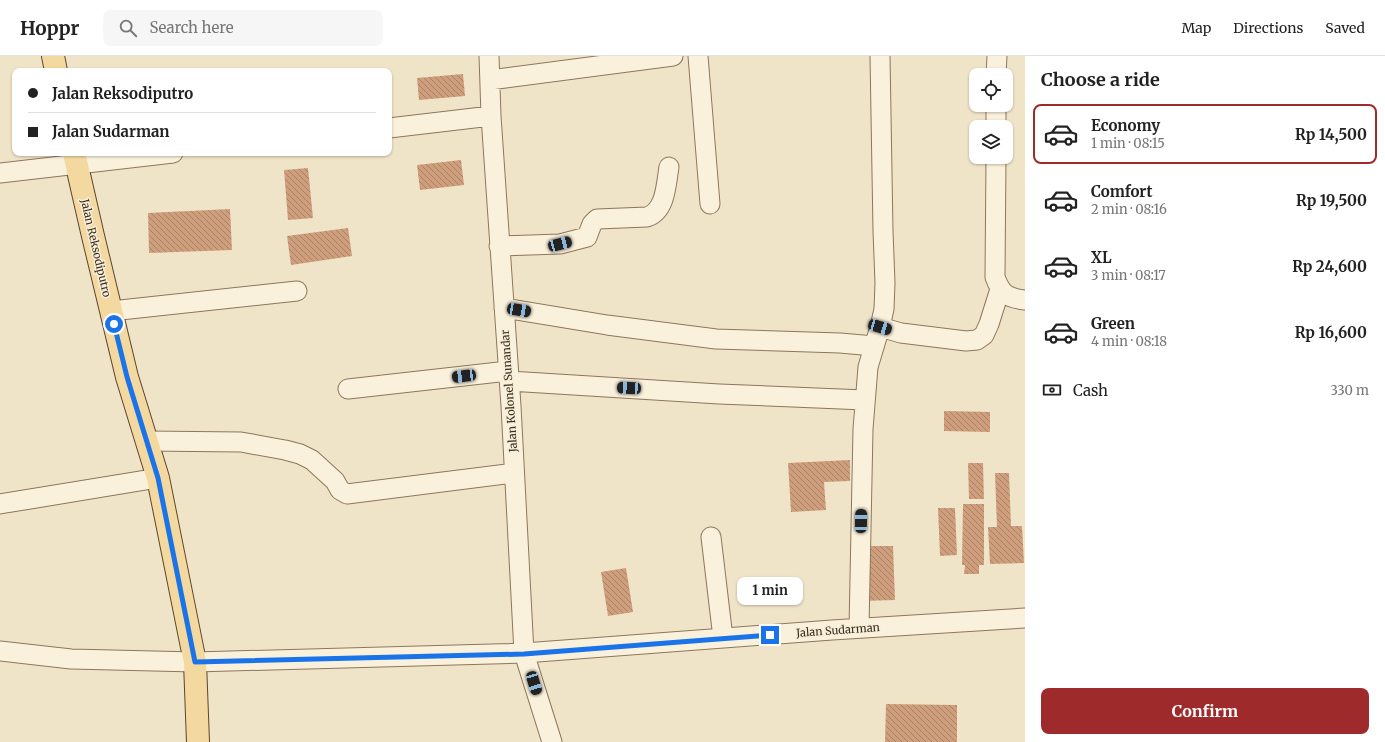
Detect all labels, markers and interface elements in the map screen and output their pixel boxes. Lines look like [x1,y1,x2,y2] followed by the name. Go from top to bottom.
[103,10,383,46] search box
[20,16,79,40] text: Hoppr
[117,17,139,39] icon: search
[149,18,234,37] text: Search here
[1181,19,1211,37] text: Map
[1233,19,1303,37] text: Directions
[1325,19,1365,37] text: Saved
[969,68,1013,164] map controls
[969,68,1013,112] button: locate
[1041,68,1160,91] text: Choose a ride
[52,84,193,103] text: Jalan Reksodiputro
[1043,116,1079,152] icon: car
[1091,116,1160,135] text: Economy
[969,120,1013,164] button: layers
[52,122,170,141] text: Jalan Sudarman
[1295,125,1367,144] text: Rp 14,500
[1091,135,1165,152] text: 1 min · 08:15
[1043,182,1079,218] icon: car
[1091,182,1152,201] text: Comfort
[1296,191,1367,210] text: Rp 19,500
[78,197,114,299] street label: Jalan Reksodiputro
[1091,201,1167,218] text: 2 min · 08:16
[547,235,573,253] car
[1043,248,1079,284] icon: car
[1091,248,1112,267] text: XL
[1292,257,1367,276] text: Rp 24,600
[1091,267,1166,284] text: 3 min · 08:17
[506,302,532,318] car
[1043,314,1079,350] icon: car
[1091,314,1135,333] text: Green
[105,315,123,333] route start
[867,318,893,336] car
[1295,323,1367,342] text: Rp 16,600
[498,329,520,454] street label: Jalan Kolonel Sunandar
[1091,333,1167,350] text: 4 min · 08:18
[451,369,477,383] car
[1041,379,1063,401] icon: cash
[617,381,641,395] car
[1073,381,1108,400] text: Cash
[1330,382,1369,399] text: 330 m
[855,509,867,533] car
[737,577,803,605] callout: 1 min
[752,582,788,599] text: 1 min
[795,620,881,640] street label: Jalan Sudarman
[761,626,779,644] route end
[525,670,543,696] car
[1041,688,1369,734] button: Confirm

